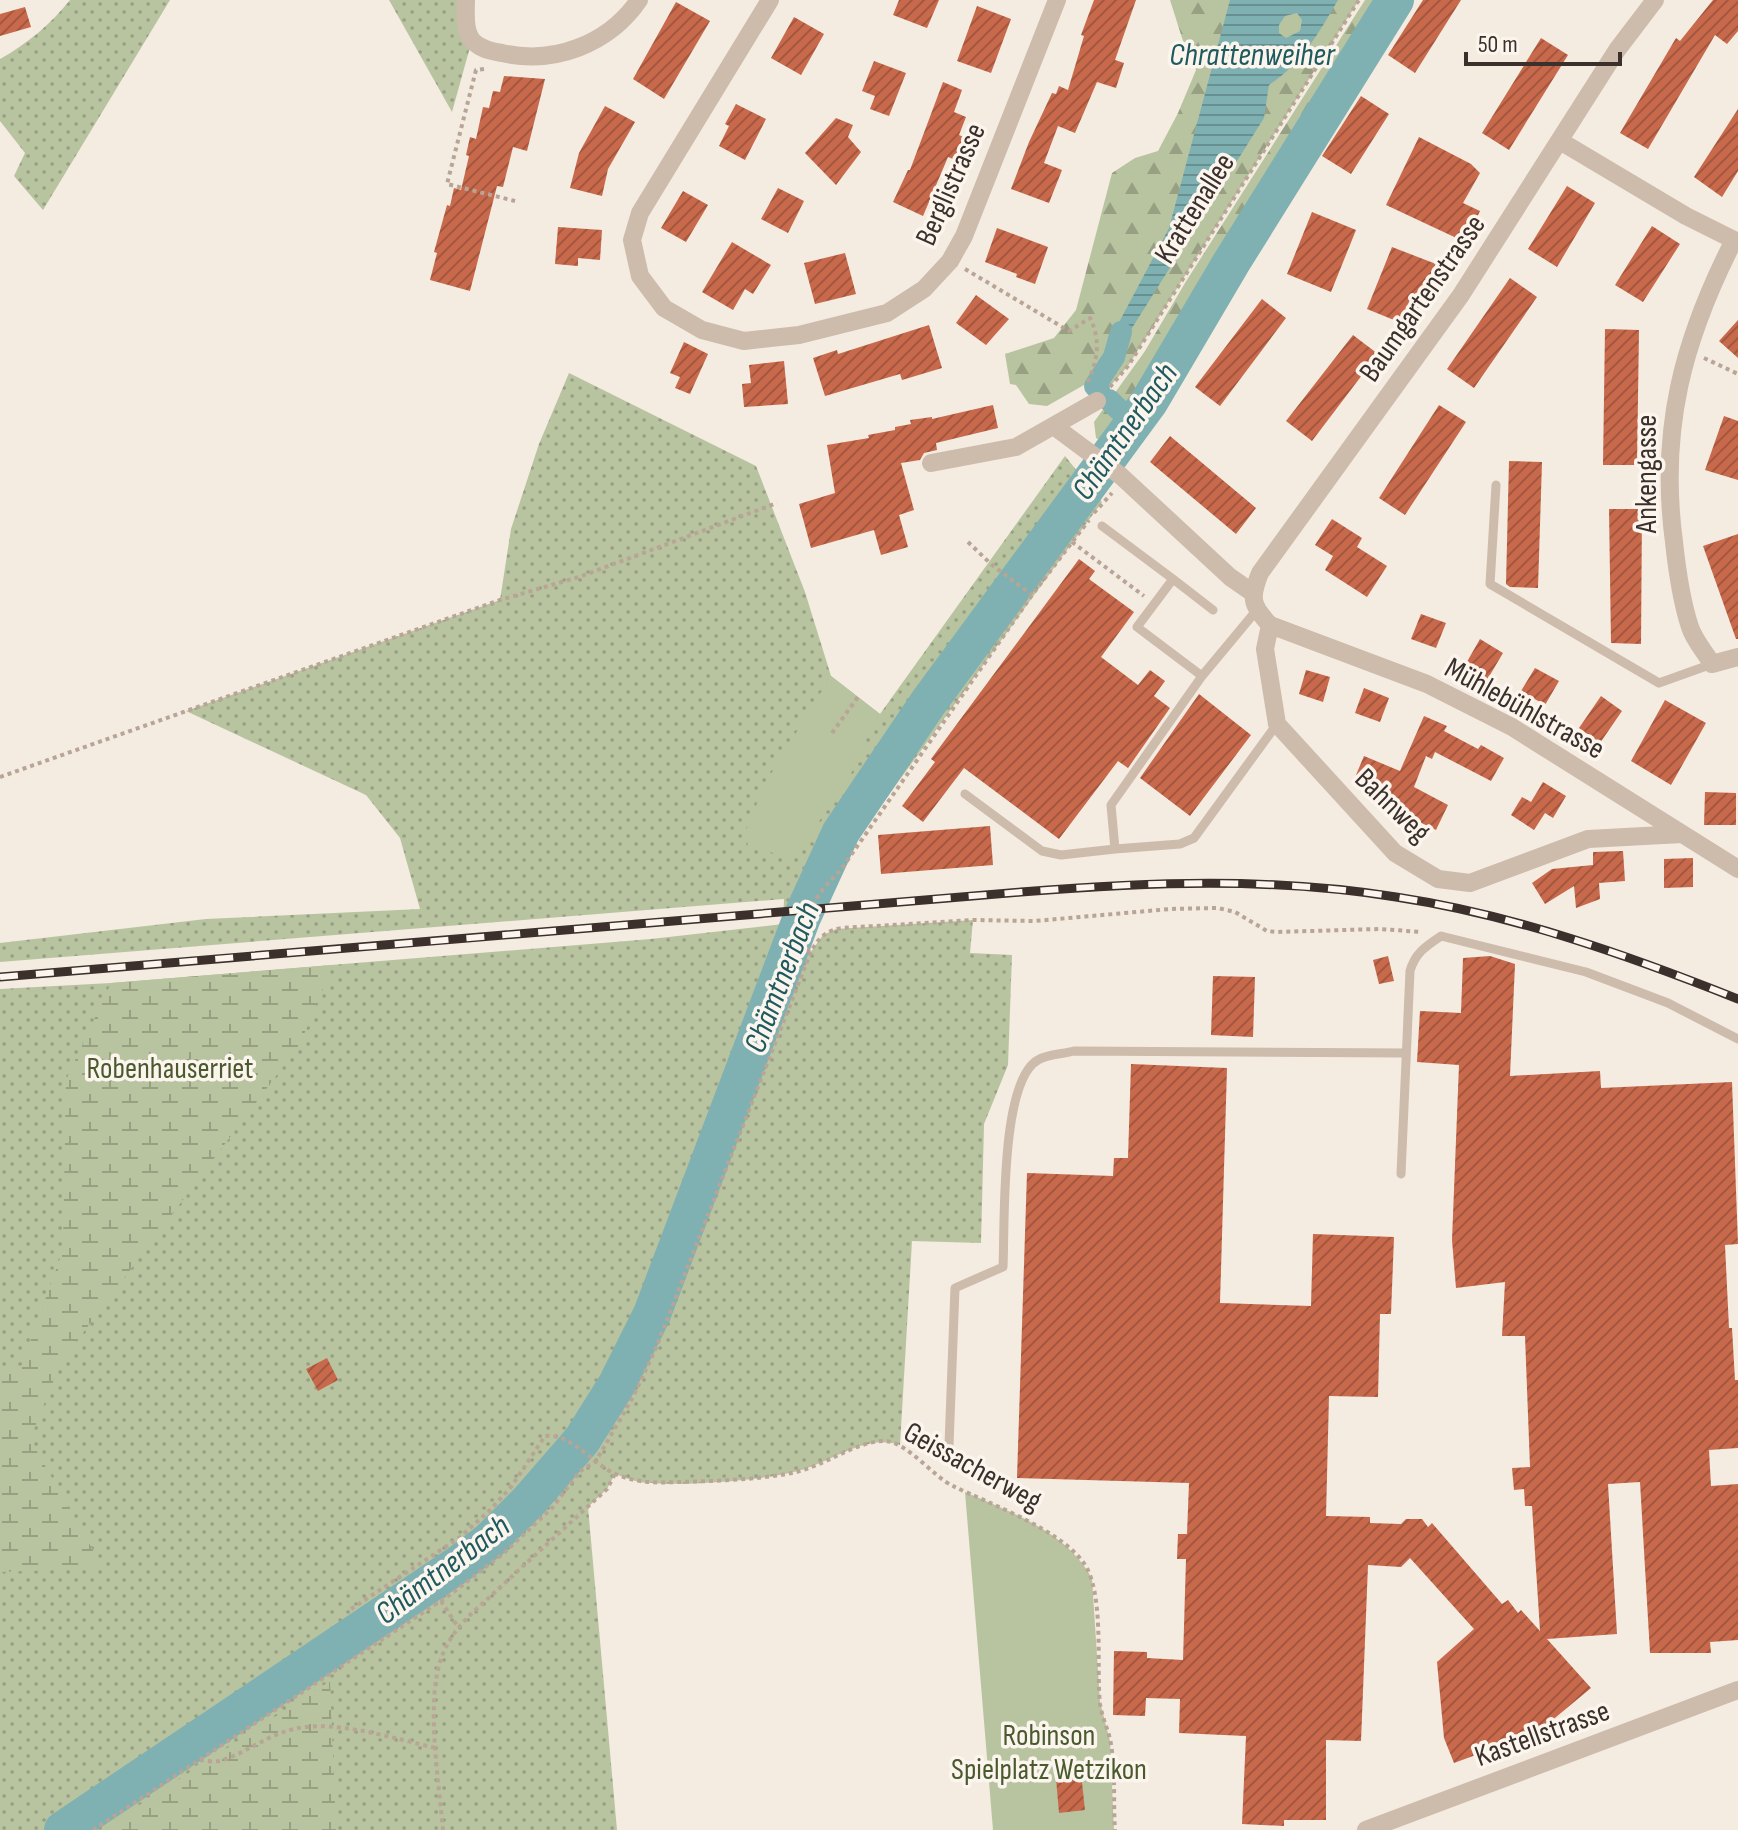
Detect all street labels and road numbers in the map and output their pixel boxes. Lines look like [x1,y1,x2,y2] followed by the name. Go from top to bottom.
[908,118,994,251] street label: Berglistrasse
[1147,147,1243,270] street label: Krattenallee
[1352,208,1494,389] street label: Baumgartenstrasse
[1629,415,1665,534] street label: Ankengasse
[1438,650,1611,768] street label: Mühlebühlstrasse
[1347,761,1438,850] street label: Bahnweg
[897,1414,1048,1519] street label: Geissacherweg
[1470,1693,1615,1775] street label: Kastellstrasse

